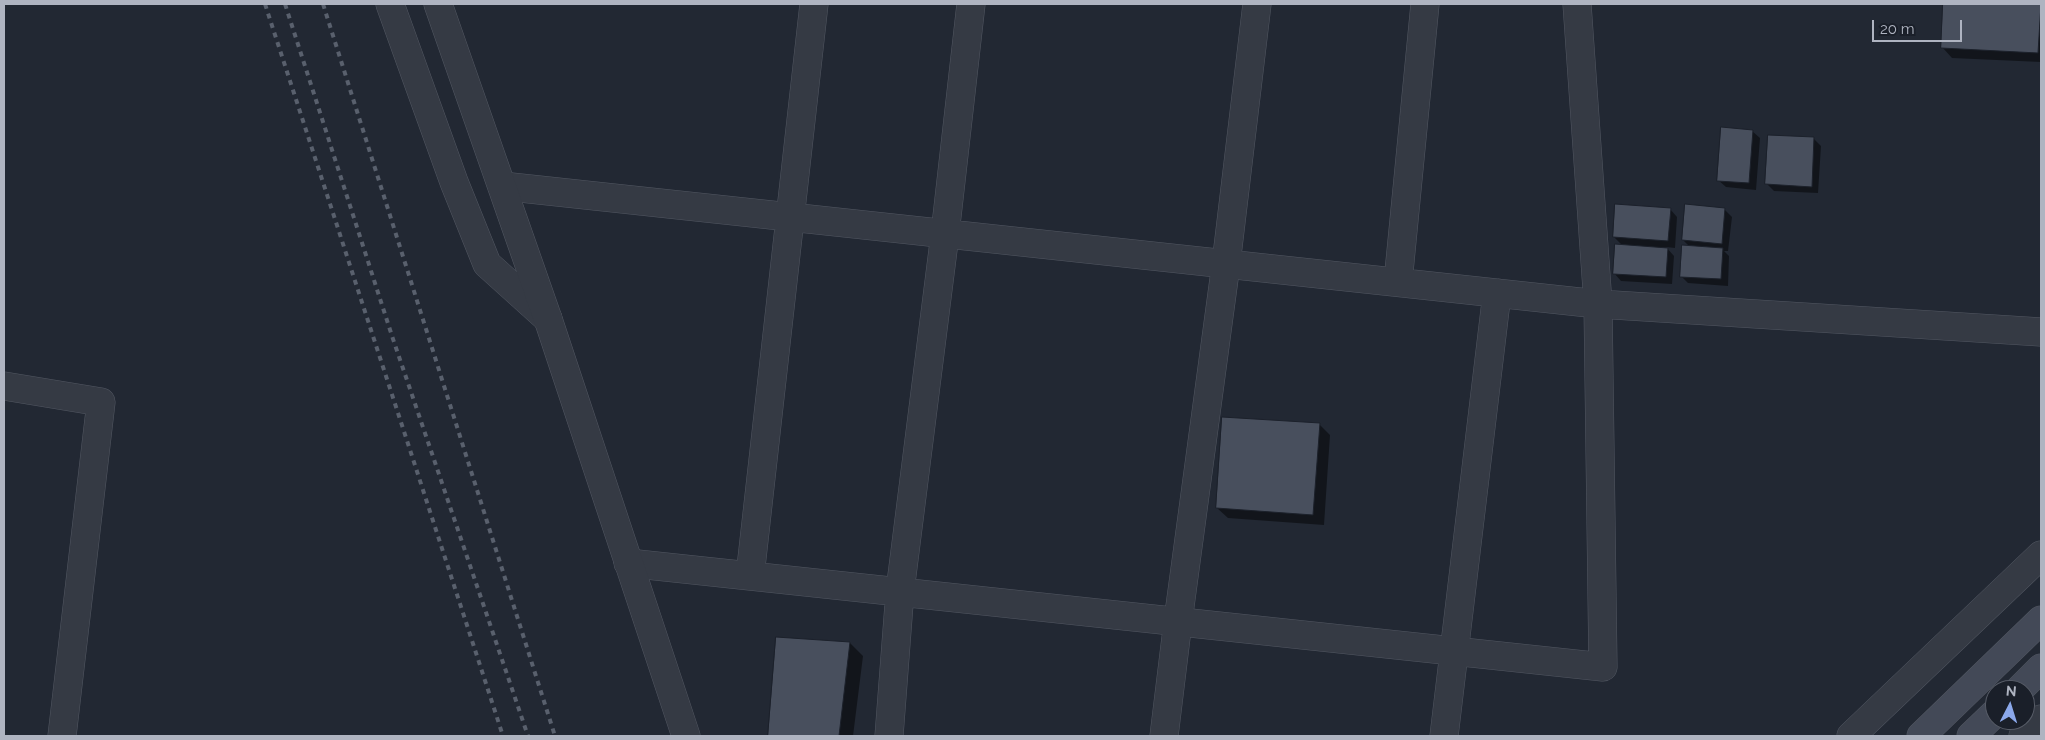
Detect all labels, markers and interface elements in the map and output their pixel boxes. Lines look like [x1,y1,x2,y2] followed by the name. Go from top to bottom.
[1875,10,1965,42] scale bar
[1880,20,1915,38] text: 20 m
[1985,680,2035,730] north arrow
[2005,683,2017,699] text: N

